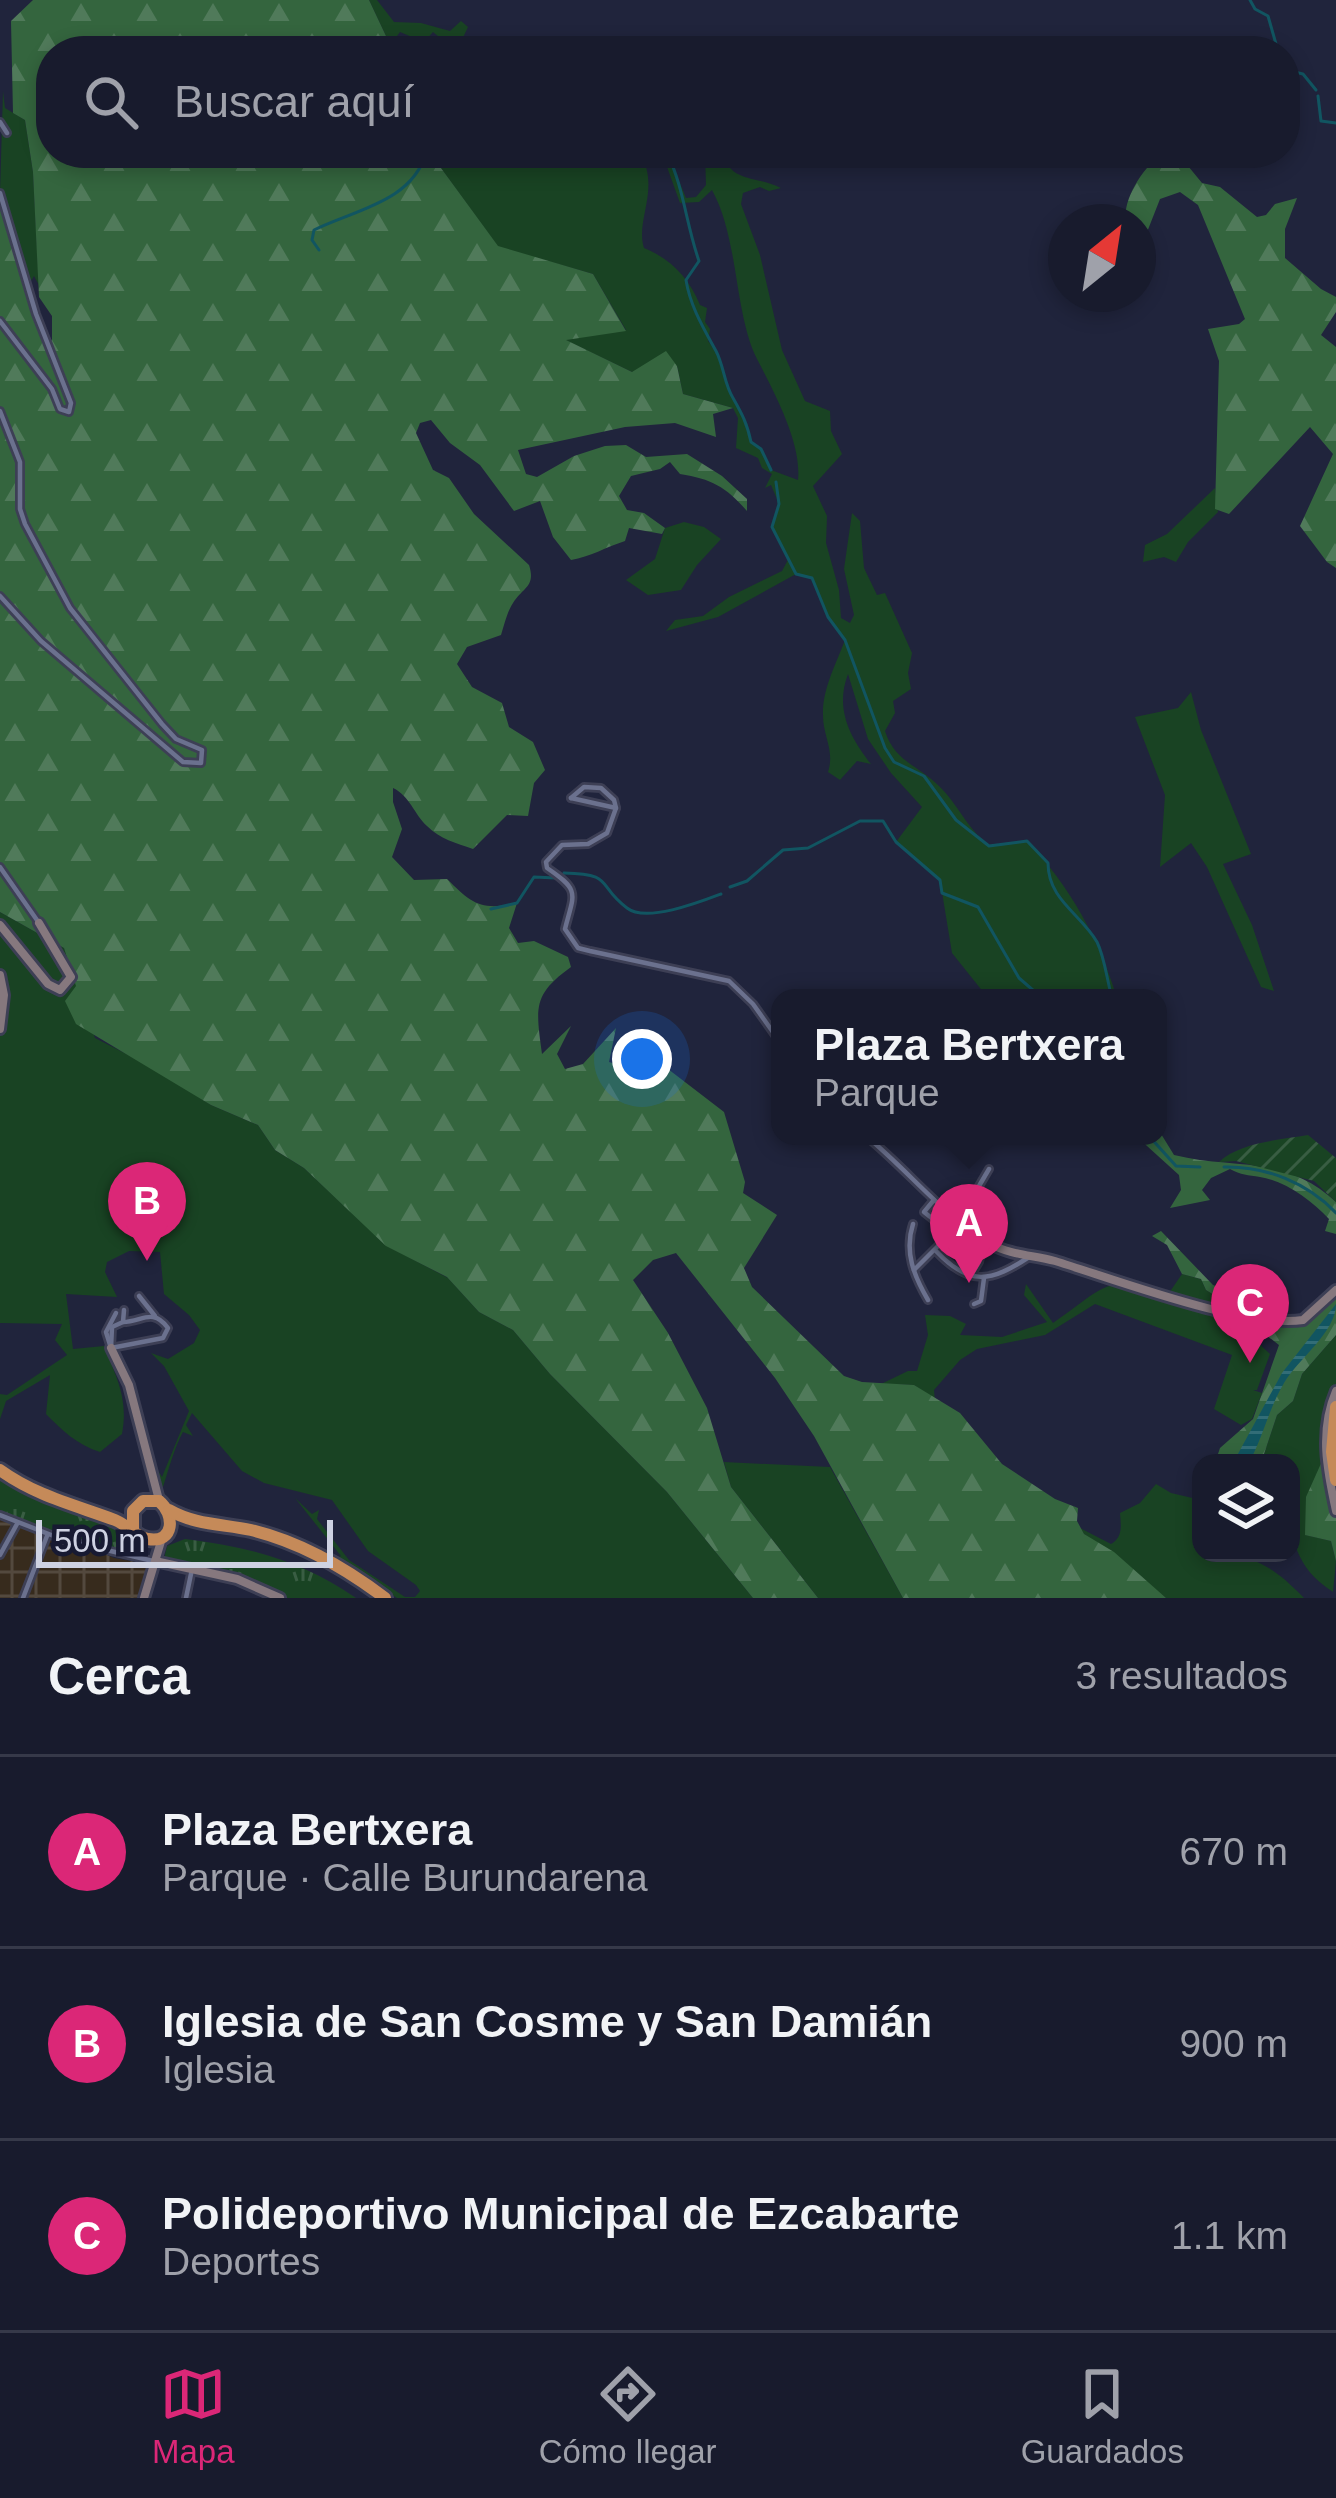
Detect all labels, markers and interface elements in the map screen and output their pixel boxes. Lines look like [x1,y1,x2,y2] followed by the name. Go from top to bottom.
[36,36,1300,168] search box
[78,69,144,135] icon: search
[174,76,414,127] text: Buscar aquí
[1048,204,1156,312] north arrow
[771,989,1167,1145] popup
[814,1019,1124,1070] text: Plaza Bertxera
[612,1029,672,1089] your location
[814,1071,940,1114] text: Parque
[108,1162,186,1261] pin: B
[930,1184,1008,1283] pin: A
[1211,1264,1289,1363] pin: C
[1192,1454,1300,1562] map controls
[1192,1454,1300,1562] button: layers
[36,1514,333,1567] scale bar
[54,1522,146,1559] text: 500 m
[48,1648,190,1705] text: Cerca
[1076,1654,1288,1697] text: 3 resultados
[162,1804,472,1855] text: Plaza Bertxera
[73,1830,101,1873] text: A
[1180,1830,1288,1873] text: 670 m
[162,1856,648,1899] text: Parque · Calle Burundarena
[162,1996,932,2047] text: Iglesia de San Cosme y San Damián
[73,2022,101,2065] text: B
[1180,2022,1288,2065] text: 900 m
[162,2048,275,2091] text: Iglesia
[162,2188,960,2239] text: Polideportivo Municipal de Ezcabarte
[73,2214,101,2257] text: C
[1171,2214,1288,2257] text: 1.1 km
[162,2240,320,2283] text: Deportes
[152,2361,235,2471] tab: Mapa
[539,2361,717,2471] tab: Cómo llegar
[1021,2361,1184,2471] tab: Guardados

